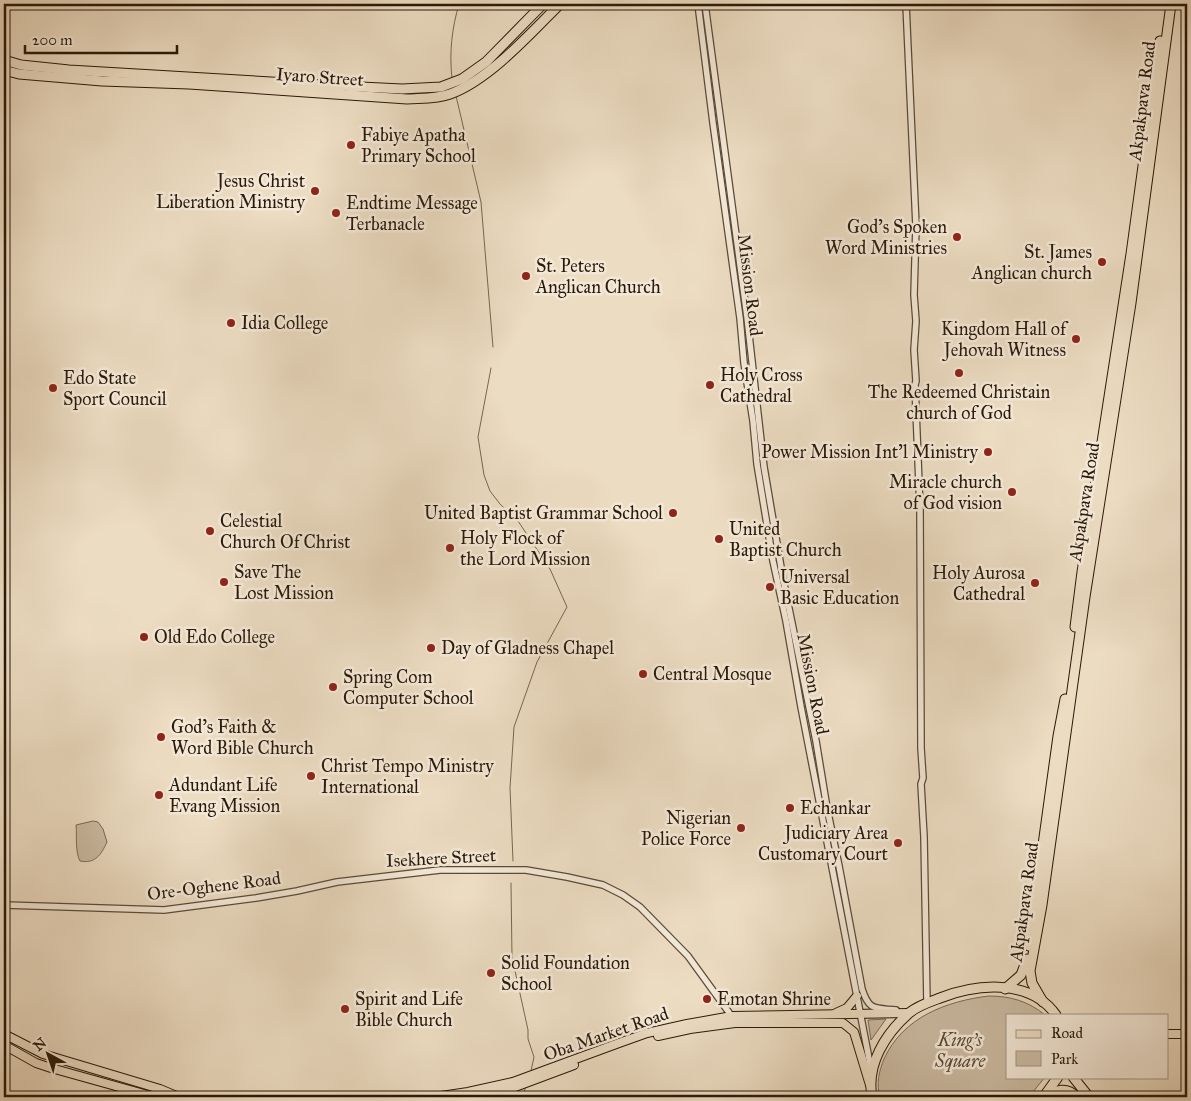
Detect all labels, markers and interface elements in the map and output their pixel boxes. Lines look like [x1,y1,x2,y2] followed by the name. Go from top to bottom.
[25,22,178,54] scale bar
[32,31,73,49] text: 200 m
[1124,40,1160,163] street label: Akpakpava Road
[275,63,365,91] street label: Iyaro Street
[361,124,476,167] place label: Fabiye Apatha Primary School
[345,139,357,151] marker: Fabiye Apatha Primary School
[156,170,306,213] place label: Jesus Christ Liberation Ministry
[309,185,321,197] marker: Jesus Christ Liberation Ministry
[346,192,478,235] place label: Endtime Message Terbanacle
[330,207,342,219] marker: Endtime Message Terbanacle
[825,216,947,259] place label: God's Spoken Word Ministries
[951,231,963,243] marker: God's Spoken Word Ministries
[733,233,767,337] street label: Mission Road
[971,241,1092,285] place label: St. James Anglican church
[535,255,661,299] place label: St. Peters Anglican Church
[1096,256,1108,268] marker: St. James Anglican church
[520,270,532,282] marker: St. Peters Anglican Church
[241,312,328,335] place label: Idia College
[225,317,237,329] marker: Idia College
[941,318,1069,362] place label: Kingdom Hall of Jehovah Witness
[1070,333,1082,345] marker: Kingdom Hall of Jehovah Witness
[720,364,803,407] place label: Holy Cross Cathedral
[63,367,167,410] place label: Edo State Sport Council
[953,367,965,379] marker: The Redeemed Christain church of God
[704,379,716,391] marker: Holy Cross Cathedral
[868,381,1050,424] place label: The Redeemed Christain church of God
[47,382,59,394] marker: Edo State Sport Council
[761,441,979,463] place label: Power Mission Int'l Ministry
[1064,441,1104,564] street label: Akpakpava Road
[982,446,994,458] marker: Power Mission Int'l Ministry
[889,471,1002,514] place label: Miracle church of God vision
[1006,486,1018,498] marker: Miracle church of God vision
[424,502,663,524] place label: United Baptist Grammar School
[667,507,679,519] marker: United Baptist Grammar School
[220,510,351,553] place label: Celestial Church Of Christ
[729,518,842,561] place label: United Baptist Church
[204,525,216,537] marker: Celestial Church Of Christ
[460,527,590,570] place label: Holy Flock of the Lord Mission
[713,533,725,545] marker: United Baptist Church
[444,542,456,554] marker: Holy Flock of the Lord Mission
[234,561,334,604] place label: Save The Lost Mission
[932,562,1025,605] place label: Holy Aurosa Cathedral
[780,566,900,609] place label: Universal Basic Education
[218,576,230,588] marker: Save The Lost Mission
[1029,577,1041,589] marker: Holy Aurosa Cathedral
[764,581,776,593] marker: Universal Basic Education
[154,626,275,649] place label: Old Edo College
[138,631,150,643] marker: Old Edo College
[792,632,834,736] street label: Mission Road
[441,637,614,659] place label: Day of Gladness Chapel
[425,642,437,654] marker: Day of Gladness Chapel
[653,663,772,686] place label: Central Mosque
[343,666,474,709] place label: Spring Com Computer School
[637,668,649,680] marker: Central Mosque
[327,681,339,693] marker: Spring Com Computer School
[171,716,314,759] place label: God's Faith & Word Bible Church
[155,731,167,743] marker: God's Faith & Word Bible Church
[321,755,494,798] place label: Christ Tempo Ministry International
[305,770,317,782] marker: Christ Tempo Ministry International
[168,774,280,818] place label: Adundant Life Evang Mission
[153,789,165,801] marker: Adundant Life Evang Mission
[800,797,871,819] place label: Echankar
[784,802,796,814] marker: Echankar
[641,807,731,850] place label: Nigerian Police Force
[735,822,747,834] marker: Nigerian Police Force
[758,822,889,865] place label: Judiciary Area Customary Court
[892,837,904,849] marker: Judiciary Area Customary Court
[1005,841,1043,964] street label: Akpakpava Road
[385,844,497,872] street label: Isekhere Street
[146,867,282,906] street label: Ore-Oghene Road
[501,952,630,995] place label: Solid Foundation School
[485,967,497,979] marker: Solid Foundation School
[355,988,463,1031] place label: Spirit and Life Bible Church
[717,988,831,1010] place label: Emotan Shrine
[701,993,713,1005] marker: Emotan Shrine
[540,1002,672,1066] street label: Oba Market Road
[339,1003,351,1015] marker: Spirit and Life Bible Church
[1006,1014,1168,1078] legend
[1051,1024,1083,1042] text: Road
[22,1028,72,1078] north arrow
[934,1029,986,1072] park label: King's Square
[30,1034,50,1055] text: N
[1051,1050,1078,1068] text: Park

